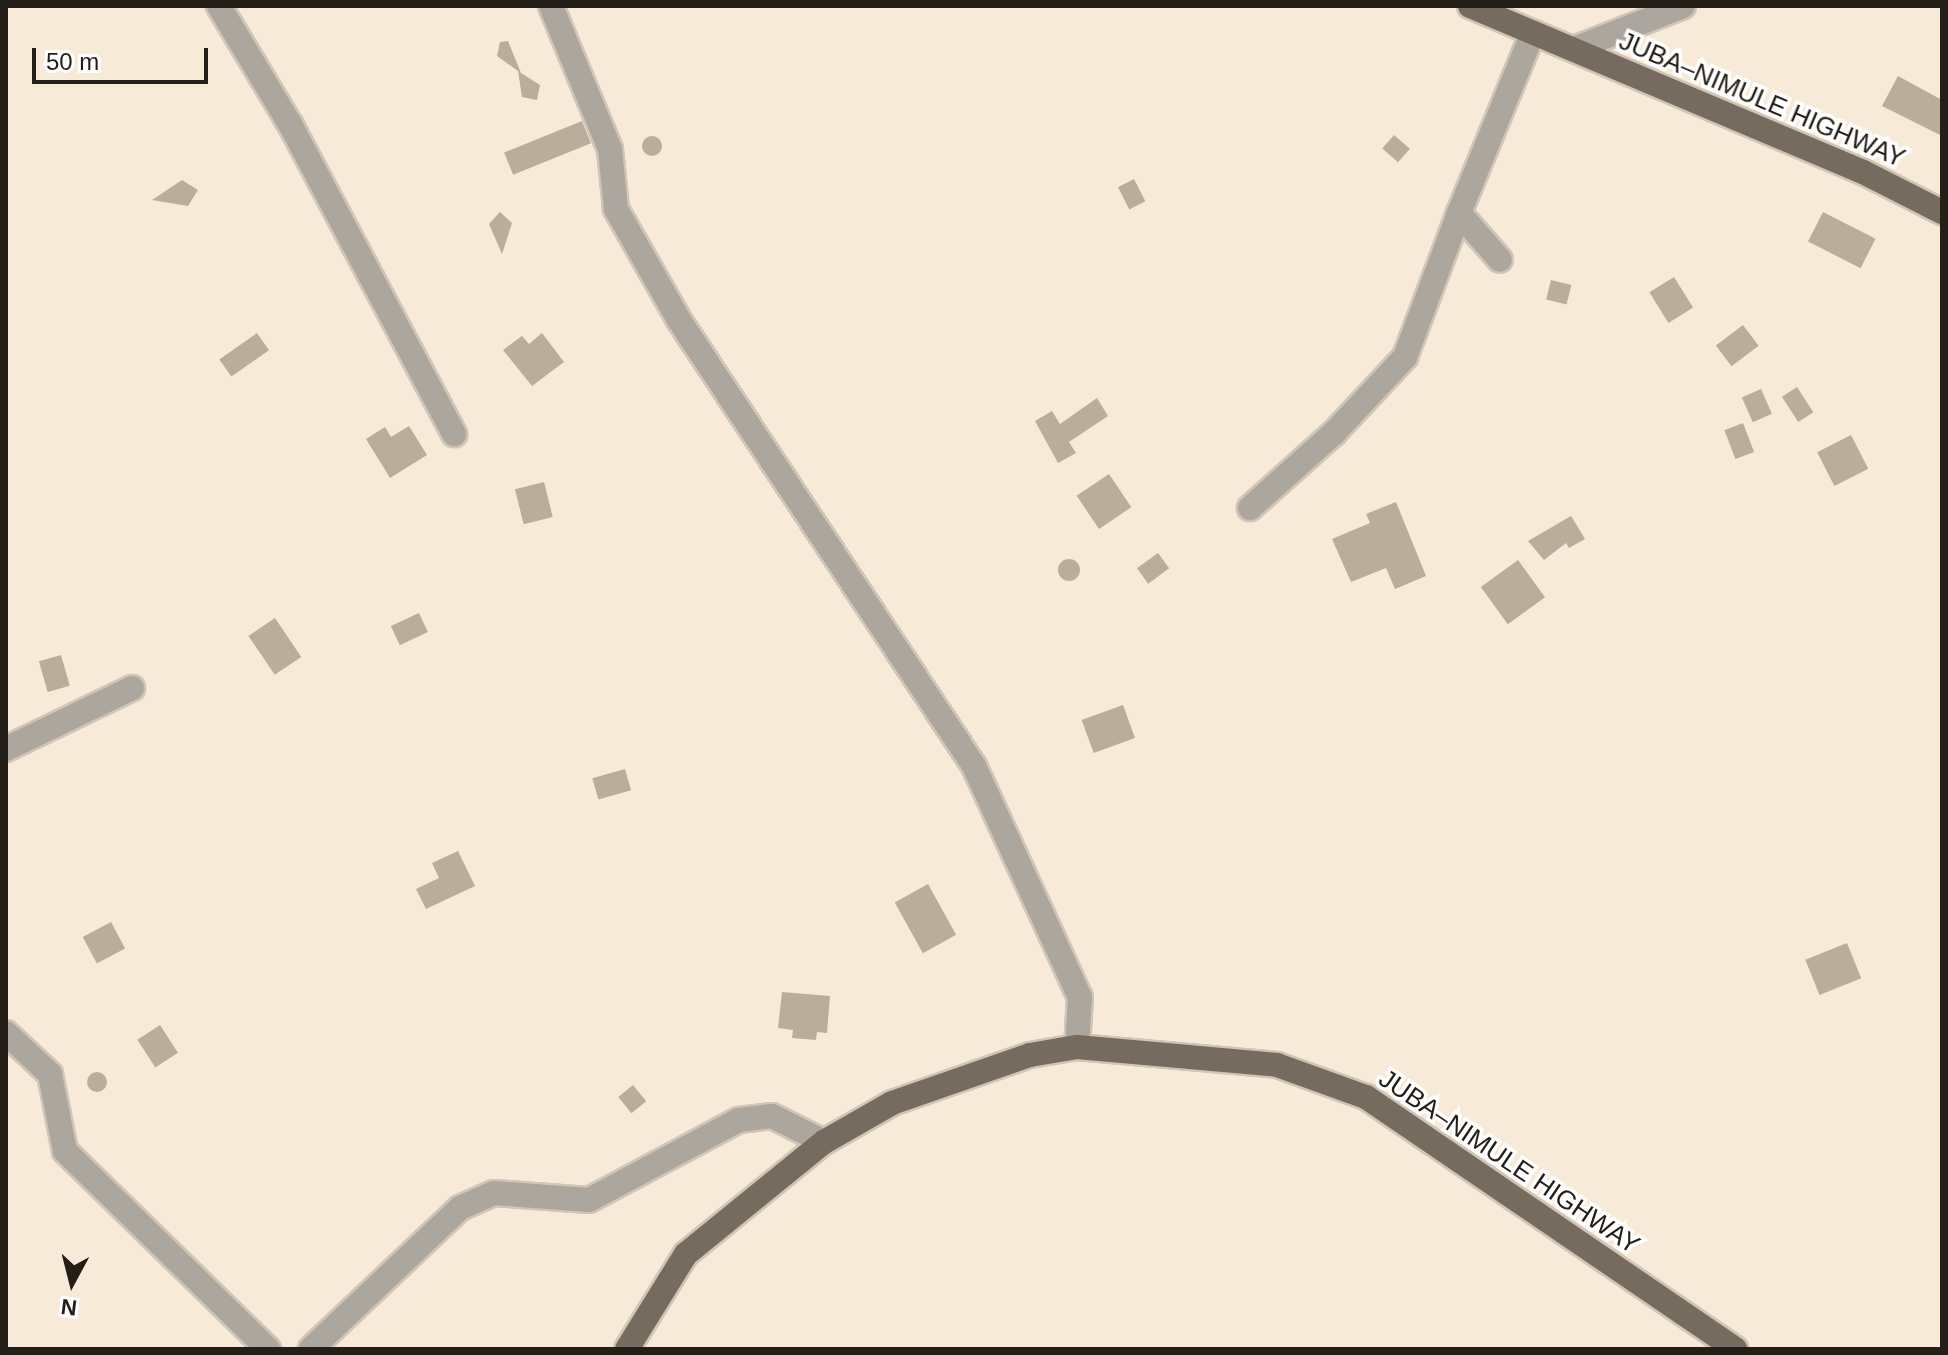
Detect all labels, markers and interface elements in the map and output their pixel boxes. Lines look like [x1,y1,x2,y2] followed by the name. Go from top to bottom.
[1614,26,1910,174] street label: JUBA–NIMULE HIGHWAY
[36,32,212,82] scale bar
[46,48,99,75] text: 50 m
[1373,1063,1645,1261] street label: JUBA–NIMULE HIGHWAY
[32,1243,112,1323] north arrow
[60,1294,78,1321] text: N

